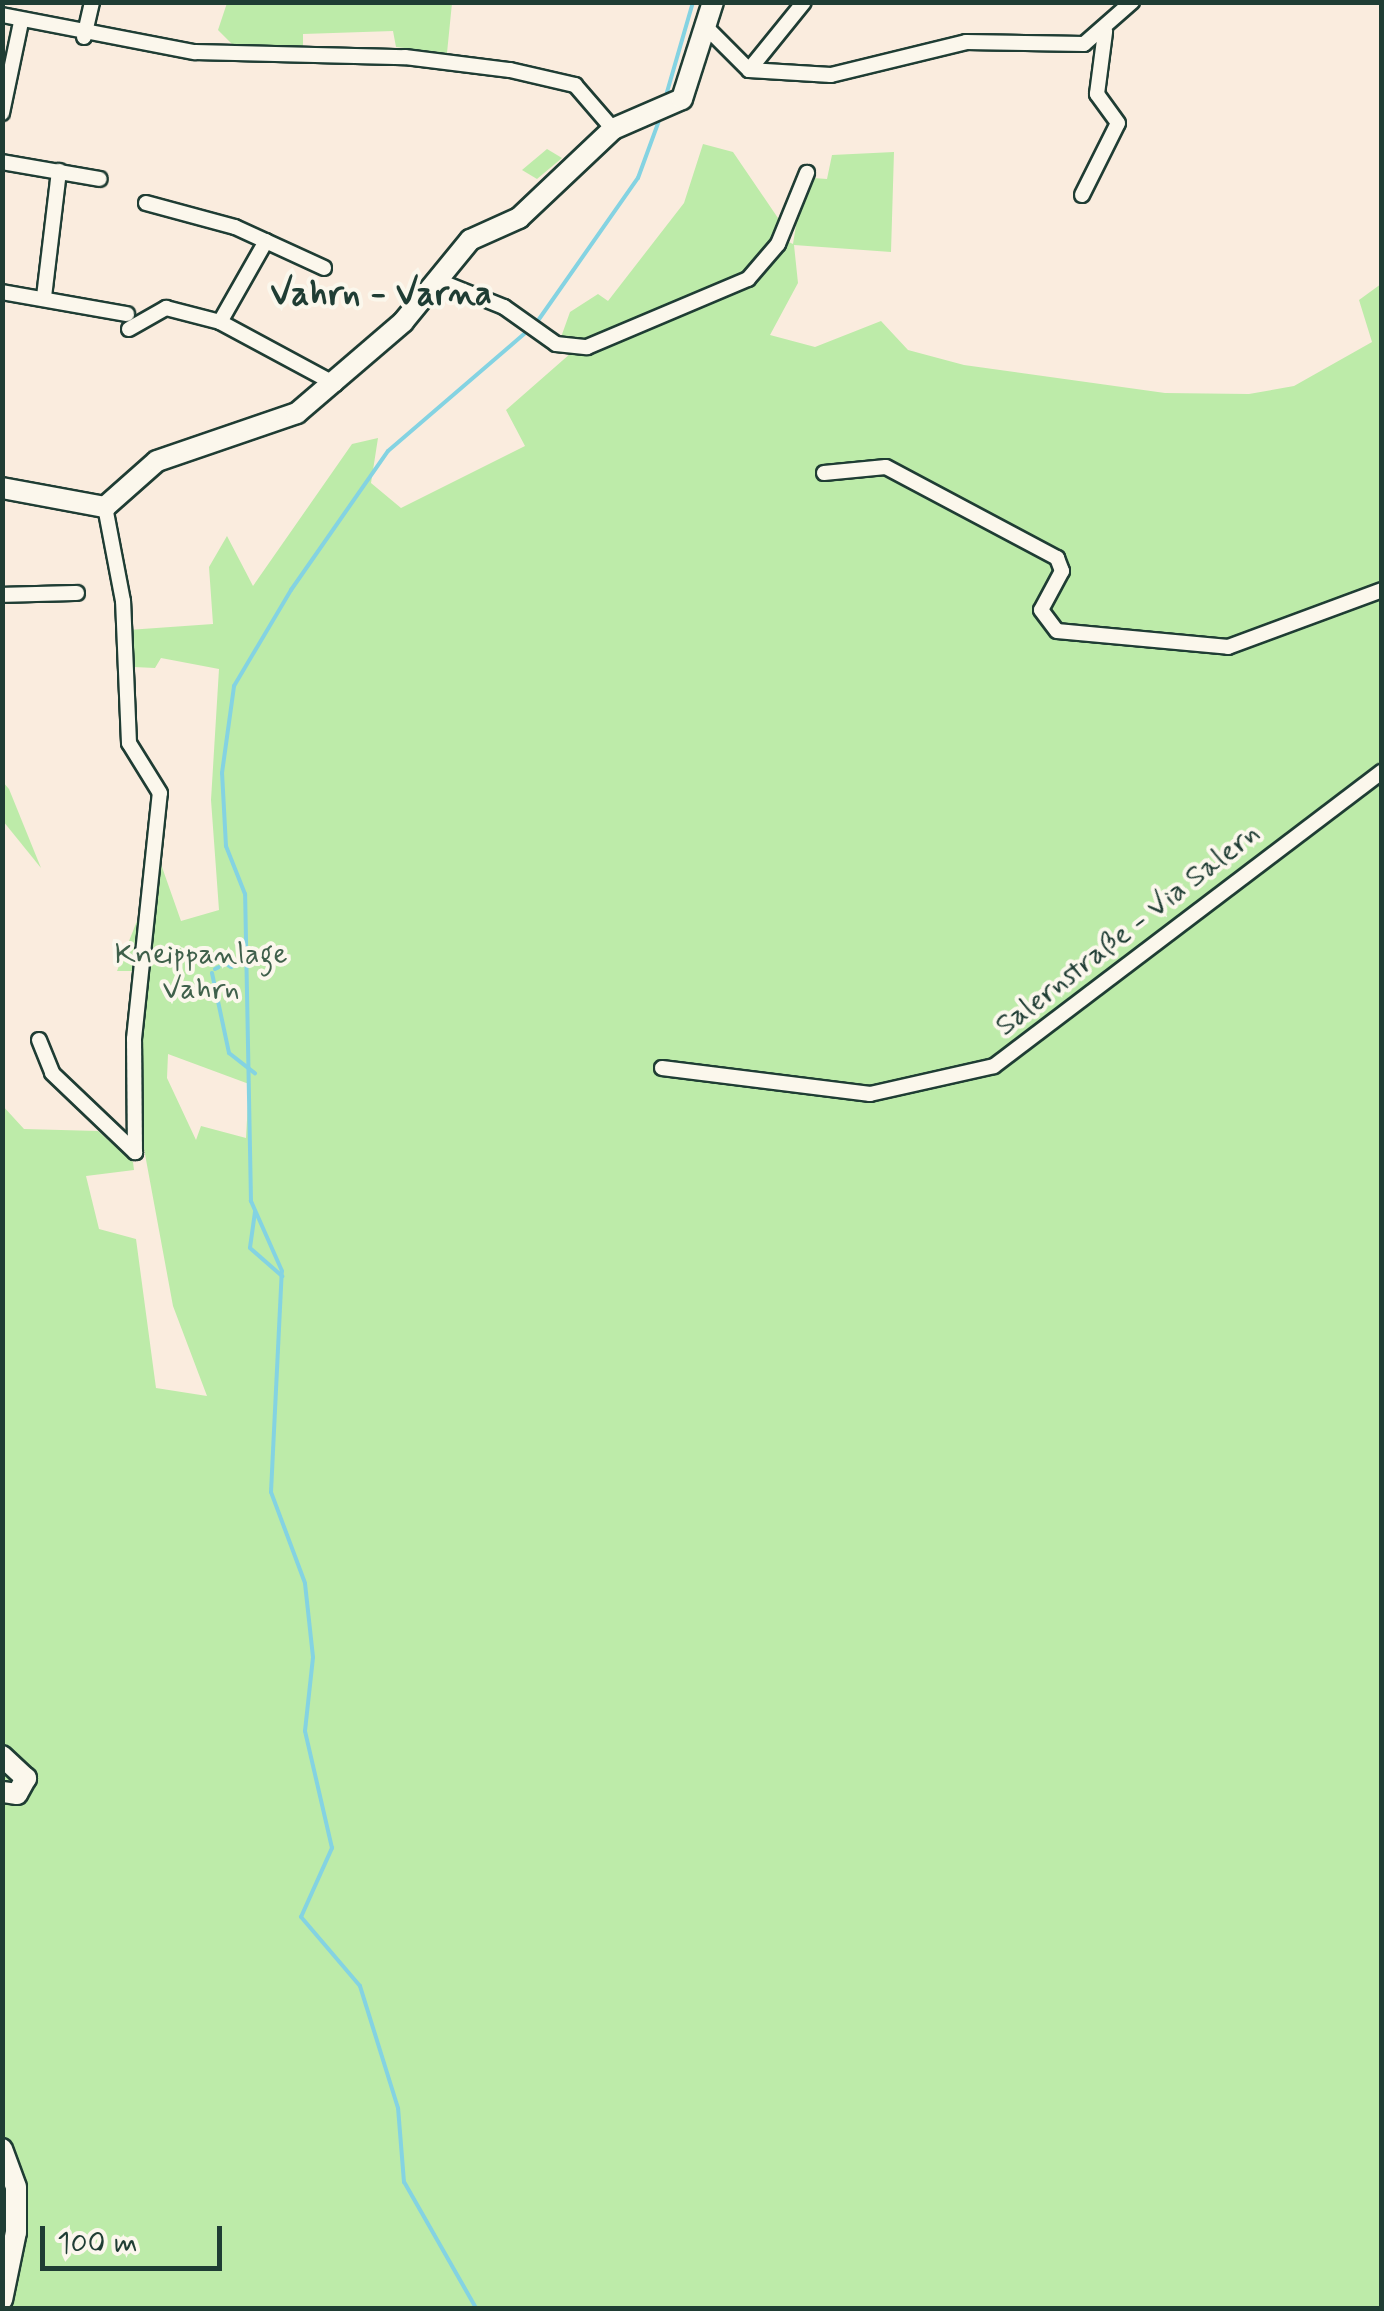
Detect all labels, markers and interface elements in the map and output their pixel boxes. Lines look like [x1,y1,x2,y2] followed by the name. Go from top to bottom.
[271,273,491,315] district label: Vahrn - Varna
[990,816,1266,1044] street label: Salernstraße - Via Salern
[114,937,288,1008] park label: Kneippanlage Vahrn
[45,2206,228,2268] scale bar
[57,2224,138,2263] text: 100 m

